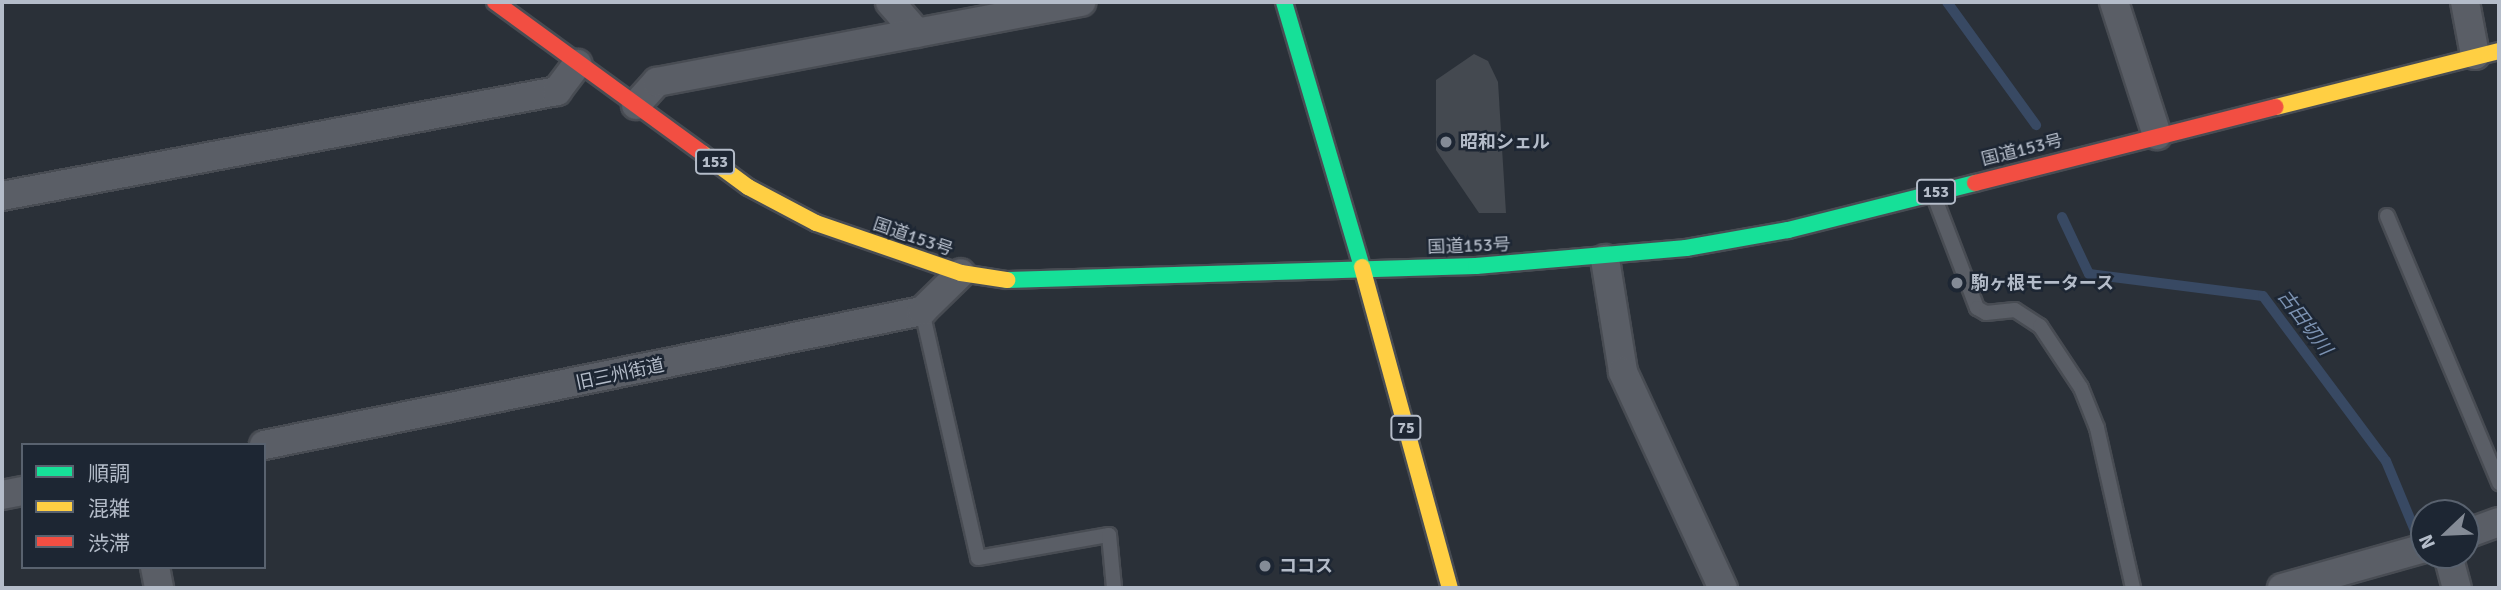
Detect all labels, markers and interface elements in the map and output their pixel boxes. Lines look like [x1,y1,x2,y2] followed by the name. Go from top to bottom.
[1979,129,2065,171] street label: 国道153号
[1460,131,1550,153] place label: 昭和シェル
[1438,134,1454,150] marker: 昭和シェル
[694,150,736,174] road number: 153
[1915,180,1957,204] road number: 153
[870,213,956,261] street label: 国道153号
[1427,234,1511,258] street label: 国道153号
[1971,272,2115,294] place label: 駒ヶ根モータース
[1949,275,1965,291] marker: 駒ヶ根モータース
[2272,286,2336,360] water label: 古田切川
[574,354,666,394] street label: 旧三州街道
[1390,416,1422,440] road number: 75
[21,443,266,569] legend
[88,461,130,487] text: 順調
[88,496,130,522] text: 混雑
[2410,499,2480,569] north arrow
[88,531,130,557] text: 渋滞
[2414,531,2441,552] text: N
[1279,555,1333,577] place label: ココス
[1257,558,1273,574] marker: ココス

